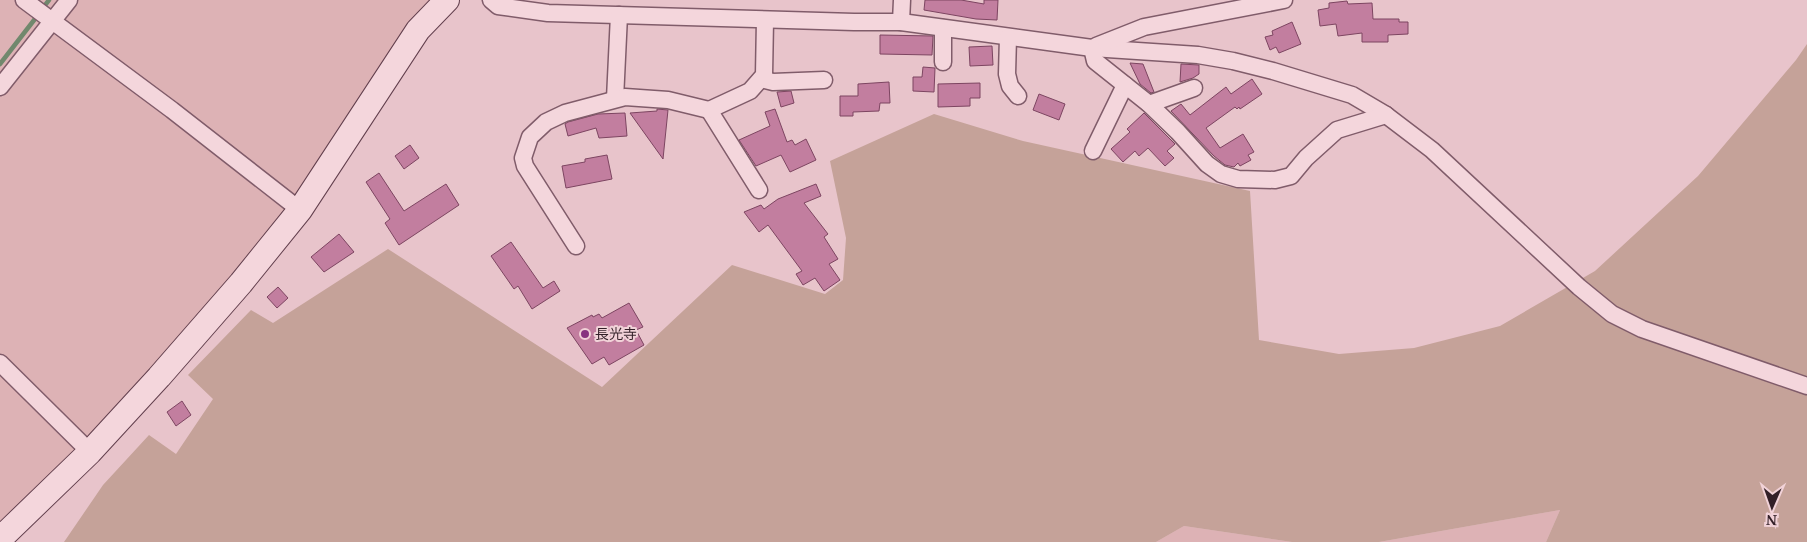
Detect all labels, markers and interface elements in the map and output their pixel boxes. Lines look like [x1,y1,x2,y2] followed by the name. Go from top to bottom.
[595,324,637,343] place label: 長光寺
[579,328,591,340] marker: 長光寺
[1747,482,1797,532] north arrow
[1766,511,1777,530] text: N

